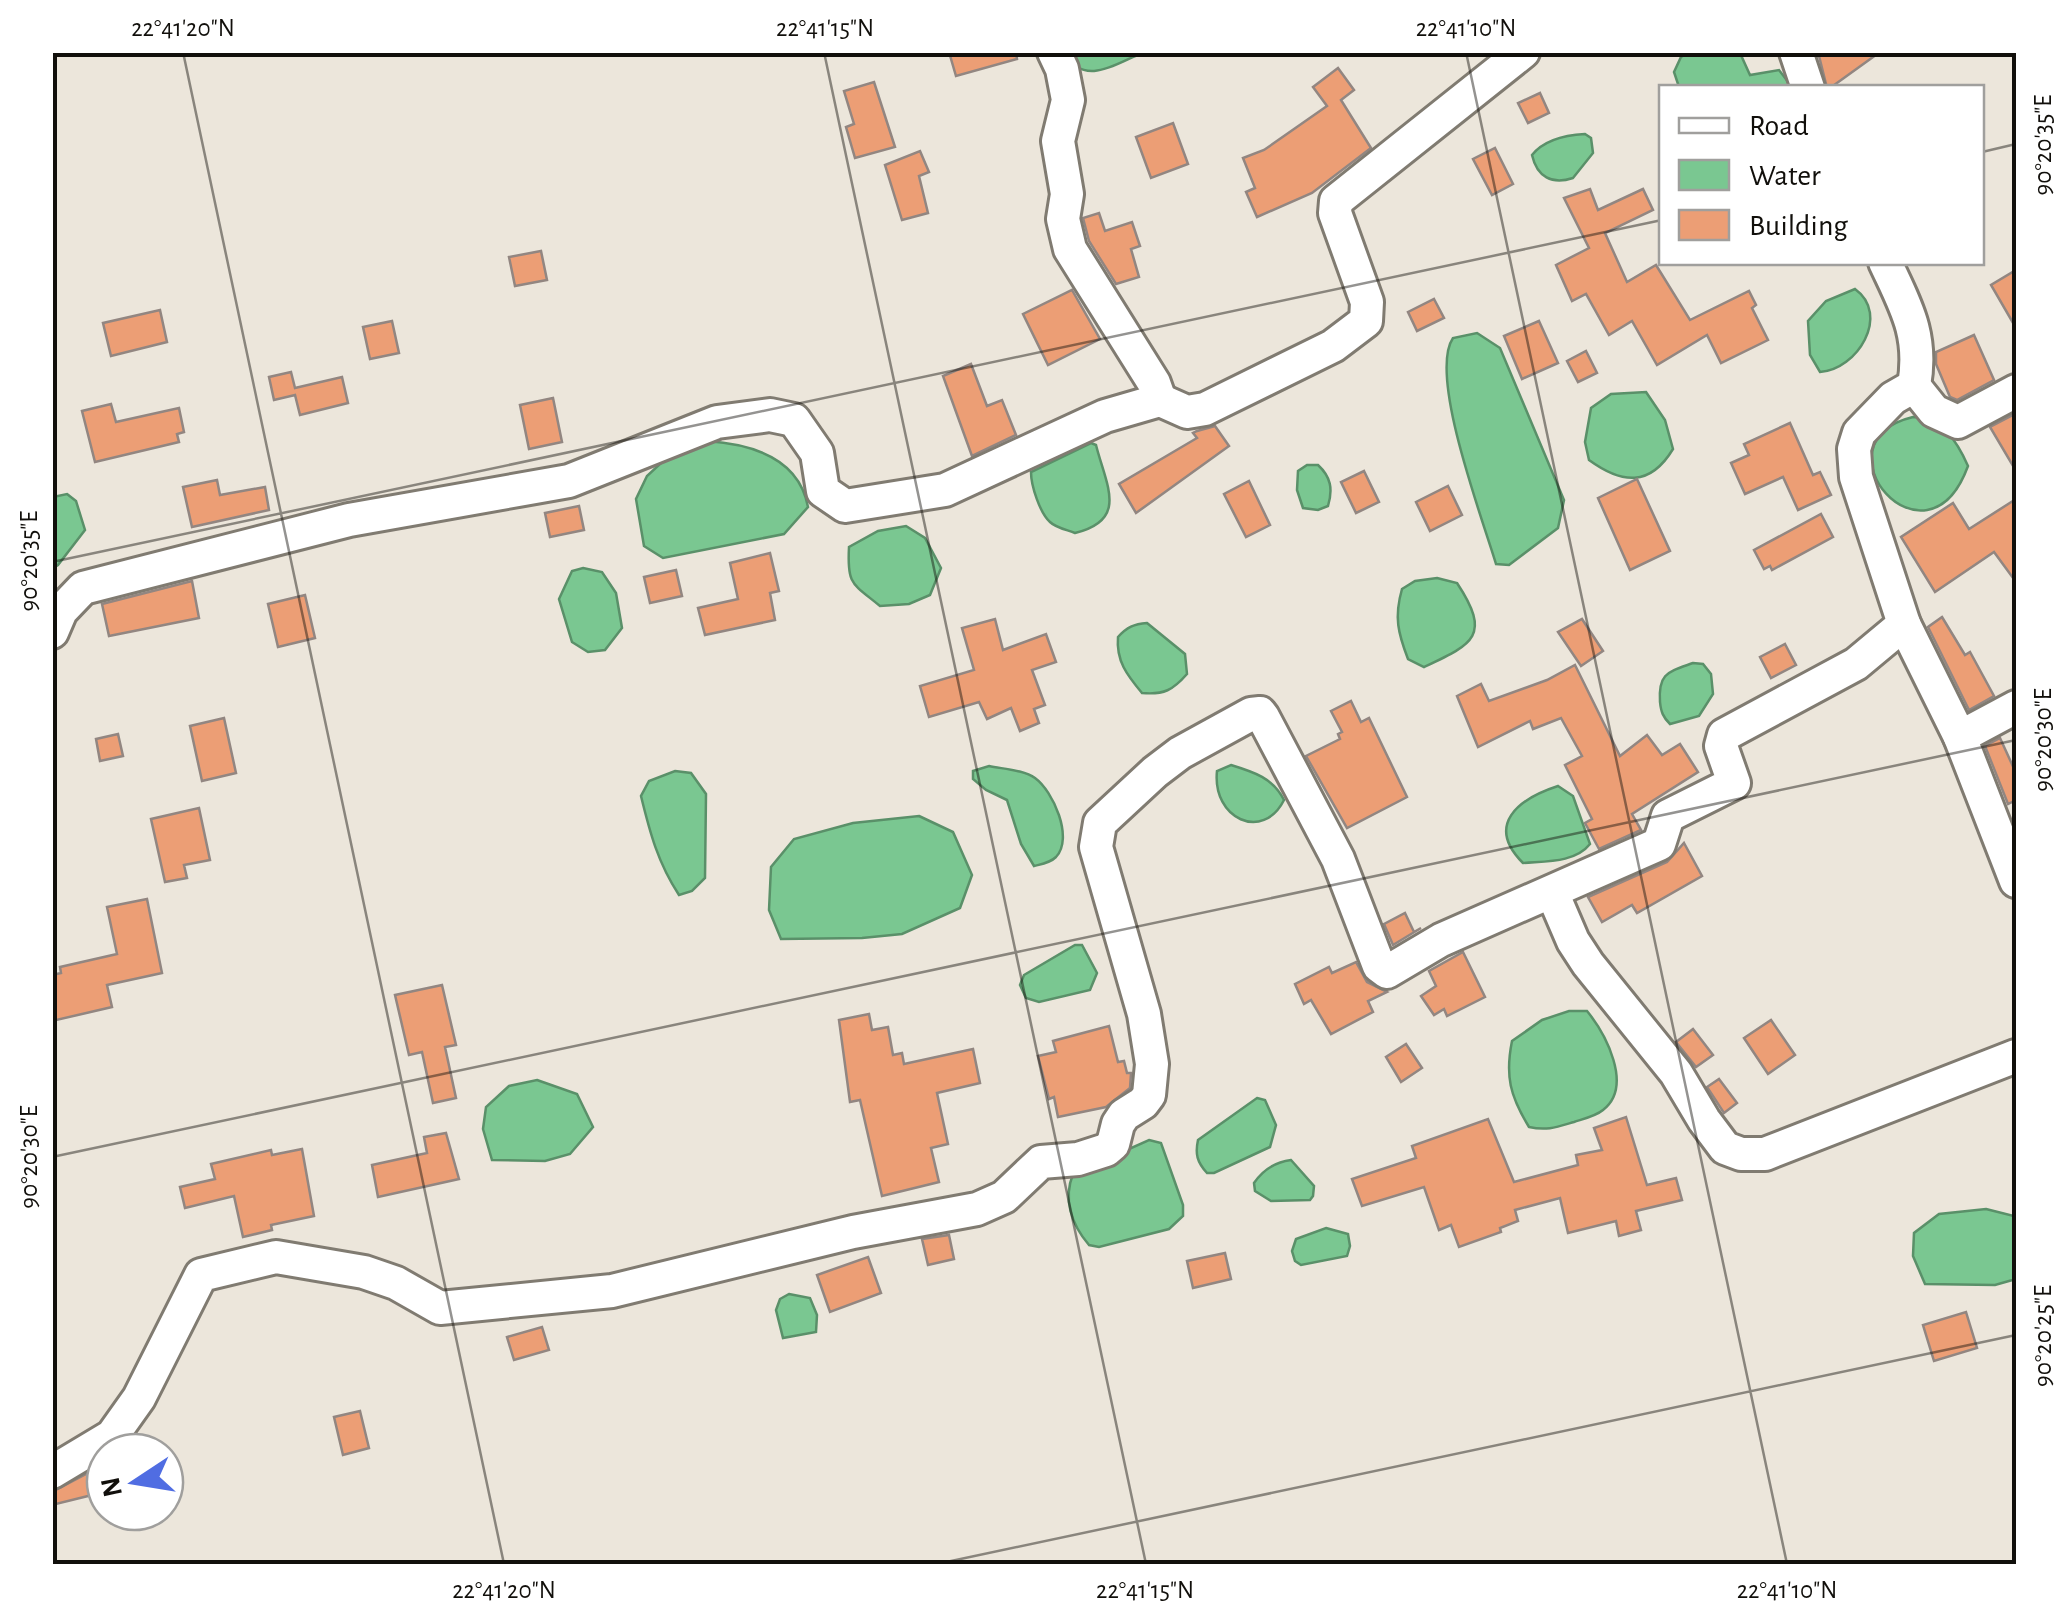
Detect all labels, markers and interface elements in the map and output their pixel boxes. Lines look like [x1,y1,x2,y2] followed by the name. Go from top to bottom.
[131,16,235,41] text: 22°41'20"N
[776,16,874,41] text: 22°41'15"N
[1416,16,1516,41] text: 22°41'10"N
[1659,85,1984,265] legend
[2031,95,2056,195] text: 90°20'35"E
[1749,111,1809,141] text: Road
[1749,161,1821,191] text: Water
[1749,211,1848,241] text: Building
[17,511,42,611] text: 90°20'35"E
[2031,688,2056,792] text: 90°20'30"E
[17,1105,42,1209] text: 90°20'30"E
[2031,1285,2056,1387] text: 90°20'25"E
[85,1432,185,1532] north arrow
[97,1474,128,1499] text: N
[452,1578,556,1603] text: 22°41'20"N
[1096,1578,1194,1603] text: 22°41'15"N
[1737,1578,1837,1603] text: 22°41'10"N

